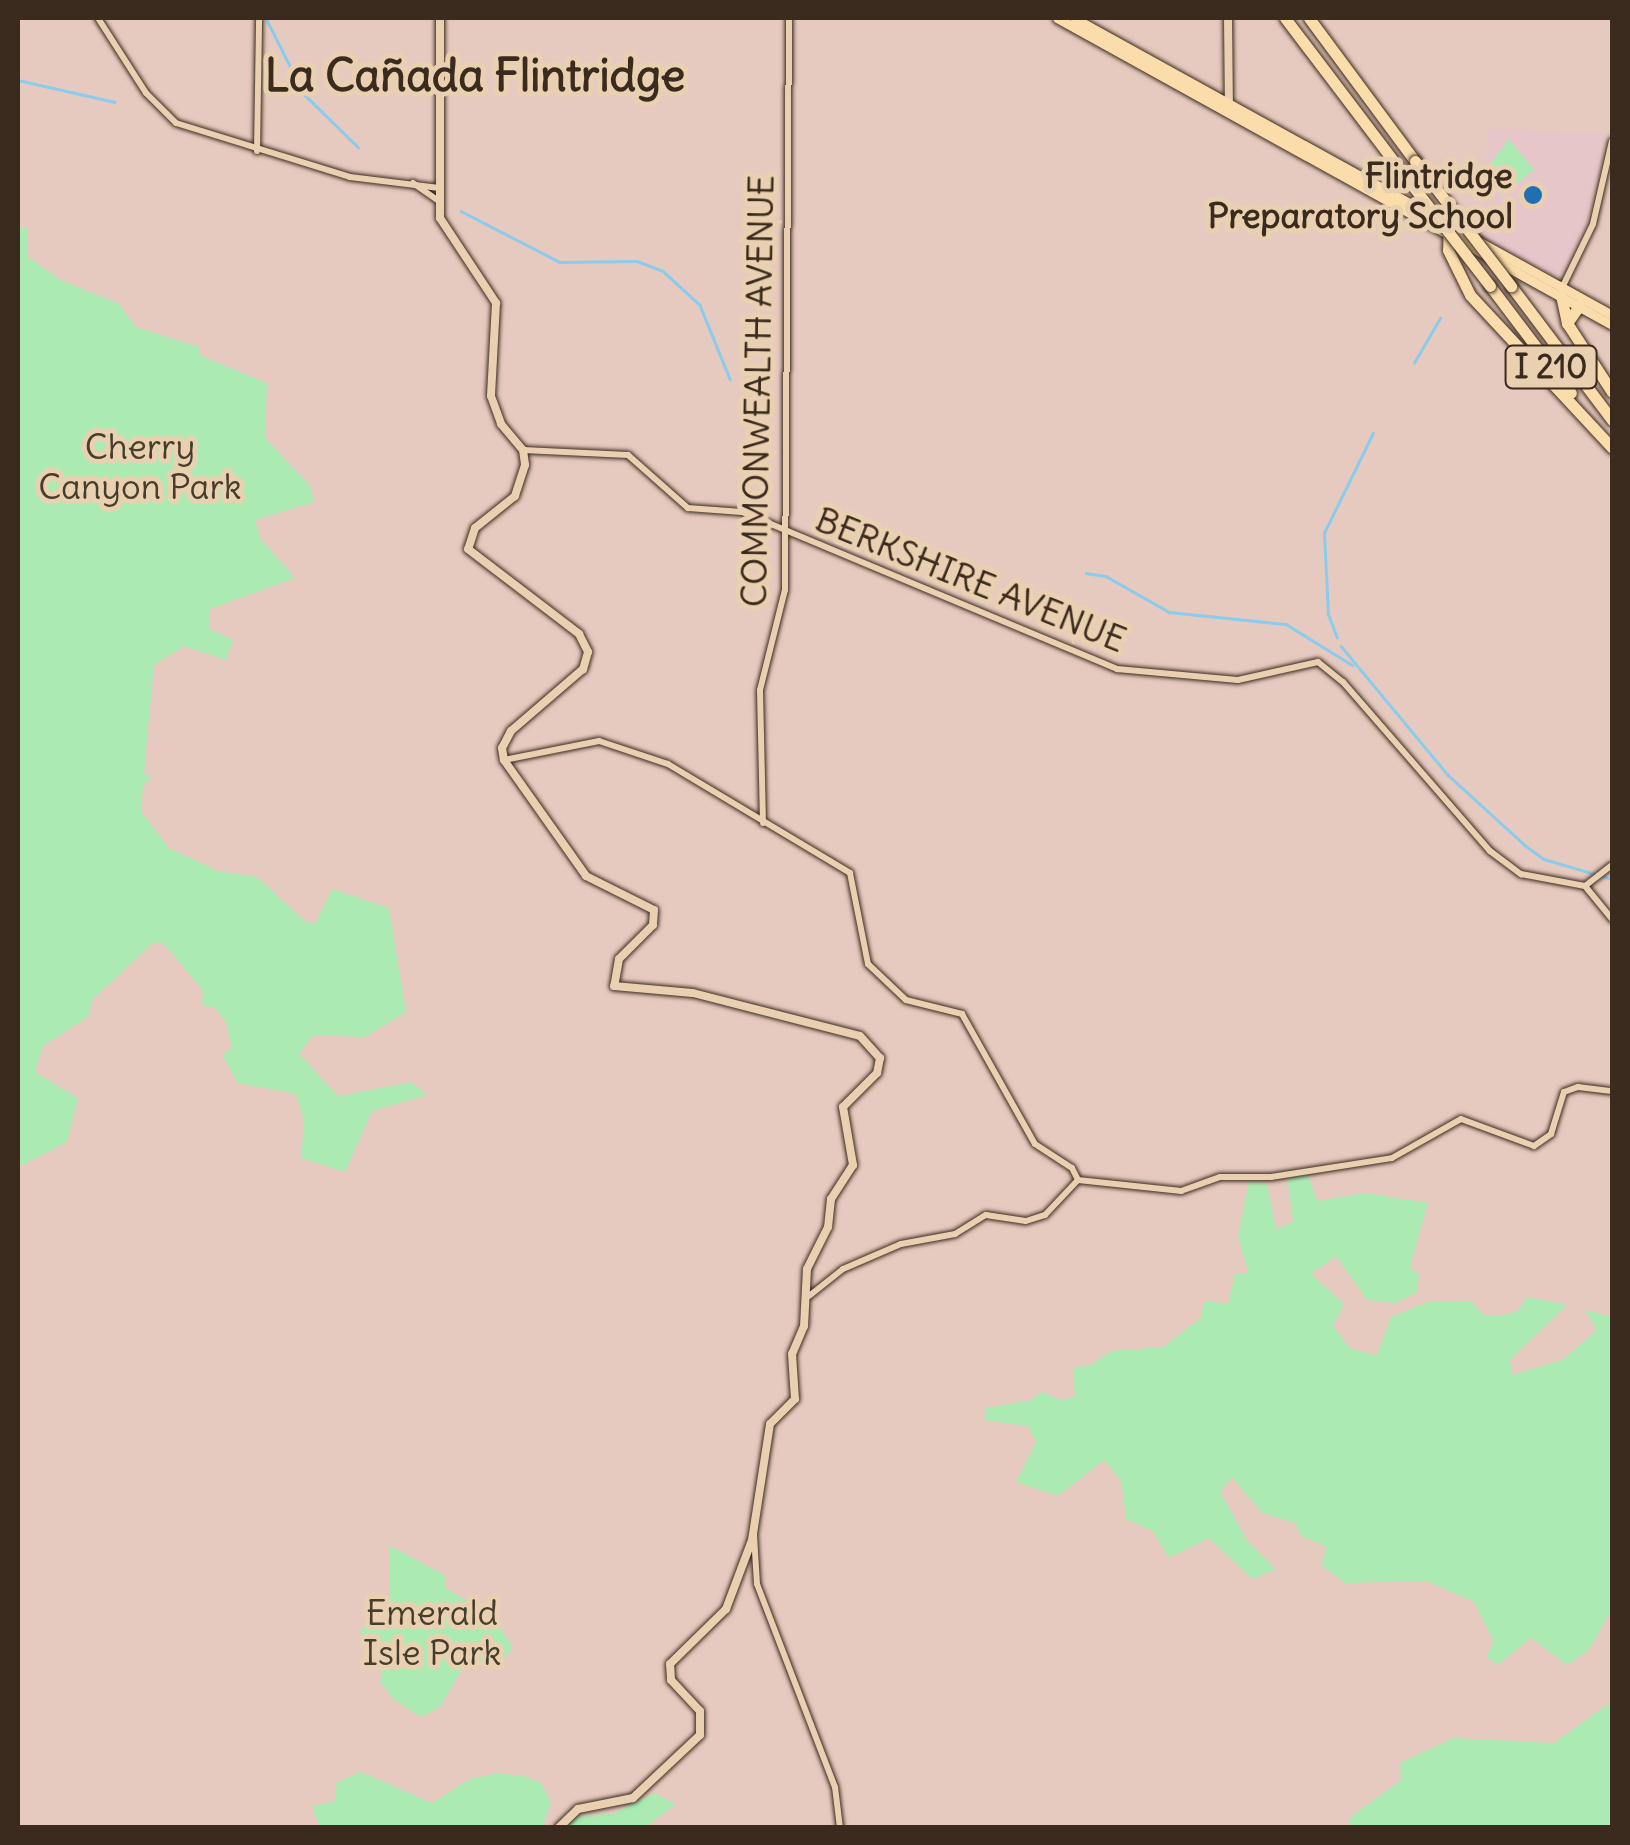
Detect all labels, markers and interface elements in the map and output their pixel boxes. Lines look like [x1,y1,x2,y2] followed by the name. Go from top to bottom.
[265,49,685,103] district label: La Cañada Flintridge
[1207,154,1513,236] place label: Flintridge Preparatory School
[732,174,782,608] street label: COMMONWEALTH AVENUE
[1522,184,1544,206] marker: Flintridge Preparatory School
[1504,340,1598,394] road number: I 210
[38,425,242,507] park label: Cherry Canyon Park
[810,498,1132,660] street label: BERKSHIRE AVENUE
[363,1591,501,1673] park label: Emerald Isle Park

